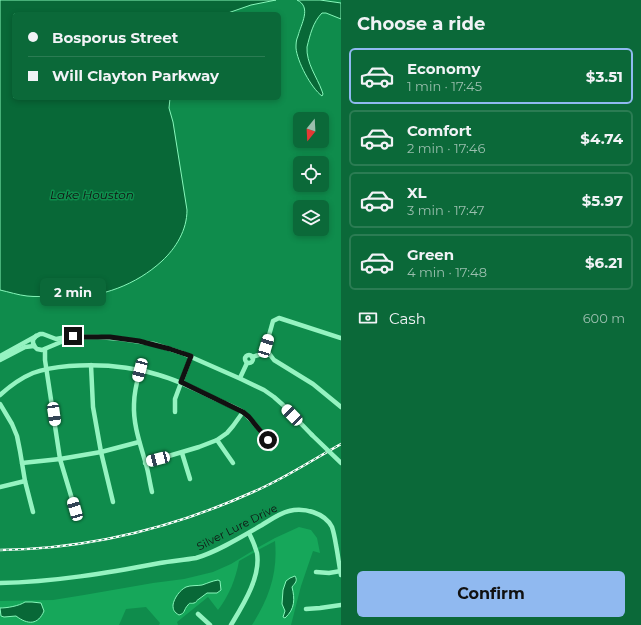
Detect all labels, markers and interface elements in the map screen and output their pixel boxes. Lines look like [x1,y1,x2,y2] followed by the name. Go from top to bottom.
[357,13,485,35] text: Choose a ride
[52,28,178,47] text: Bosporus Street
[359,58,395,94] icon: car
[407,59,480,78] text: Economy
[52,66,219,85] text: Will Clayton Parkway
[586,67,623,86] text: $3.51
[407,78,482,94] text: 1 min · 17:45
[293,112,329,148] north arrow
[293,112,329,236] map controls
[359,120,395,156] icon: car
[407,121,472,140] text: Comfort
[580,129,623,148] text: $4.74
[407,140,485,156] text: 2 min · 17:46
[293,156,329,192] button: locate
[359,182,395,218] icon: car
[407,183,426,202] text: XL
[50,187,134,202] water label: Lake Houston
[582,191,623,210] text: $5.97
[293,200,329,236] button: layers
[407,202,484,218] text: 3 min · 17:47
[359,244,395,280] icon: car
[407,245,454,264] text: Green
[585,253,623,272] text: $6.21
[407,264,487,280] text: 4 min · 17:48
[40,278,106,306] callout: 2 min
[54,284,92,300] text: 2 min
[357,307,379,329] icon: cash
[389,309,426,328] text: Cash
[583,310,625,326] text: 600 m
[64,327,82,345] route end
[257,333,275,359] car
[131,357,149,383] car
[46,401,62,427] car
[279,402,305,428] car
[259,431,277,449] route start
[145,450,171,468] car
[66,496,84,522] car
[194,500,280,553] street label: Silver Lure Drive
[357,571,625,617] button: Confirm

